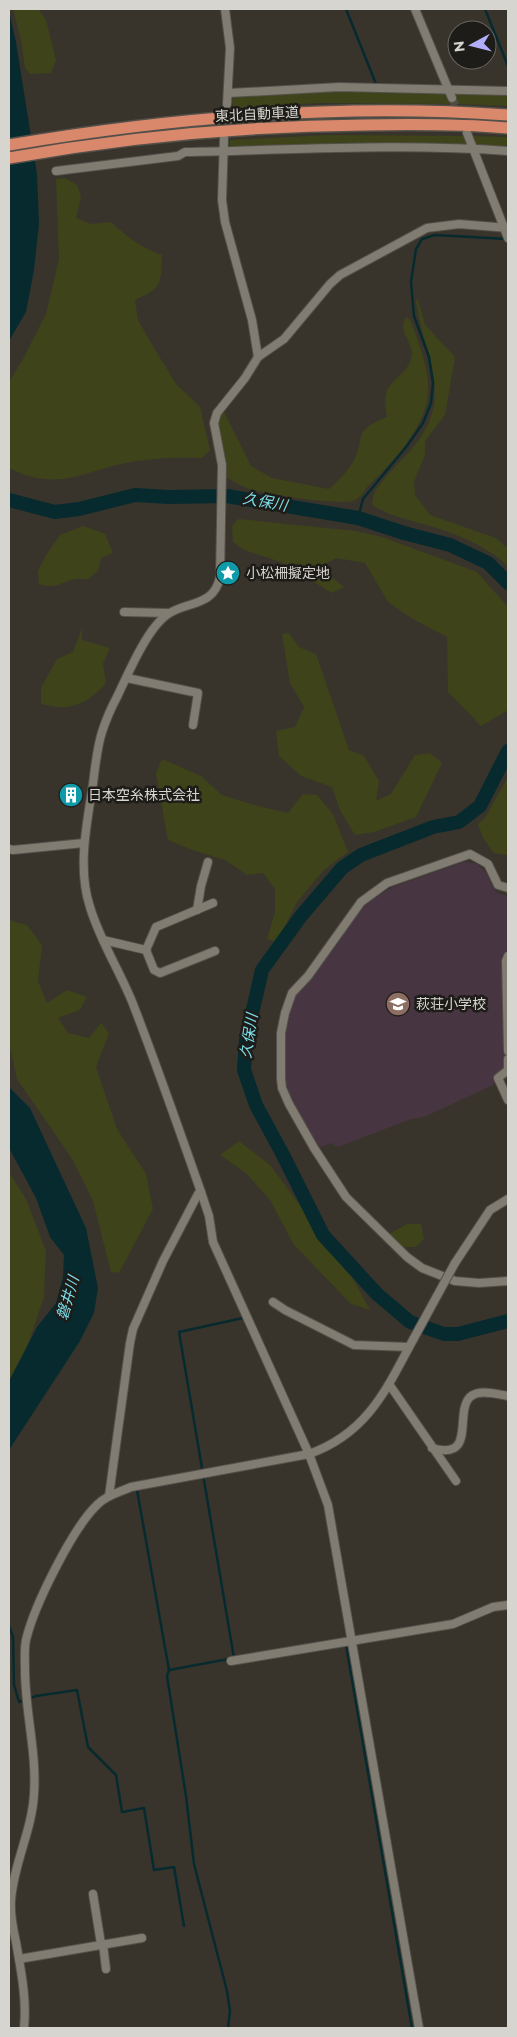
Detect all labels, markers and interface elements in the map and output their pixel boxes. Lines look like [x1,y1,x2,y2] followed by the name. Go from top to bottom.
[447,20,497,70] north arrow
[449,40,469,53] text: N
[215,103,299,125] street label: 東北自動車道
[241,488,291,515] water label: 久保川
[215,560,241,586] place icon: 小松柵擬定地
[246,564,330,582] place label: 小松柵擬定地
[58,782,84,808] building icon: 日本空糸株式会社
[88,786,200,804] place label: 日本空糸株式会社
[385,991,411,1017] school or university icon: 萩荘小学校
[416,995,486,1013] place label: 萩荘小学校
[236,1010,262,1060] water label: 久保川
[52,1272,83,1322] water label: 磐井川

